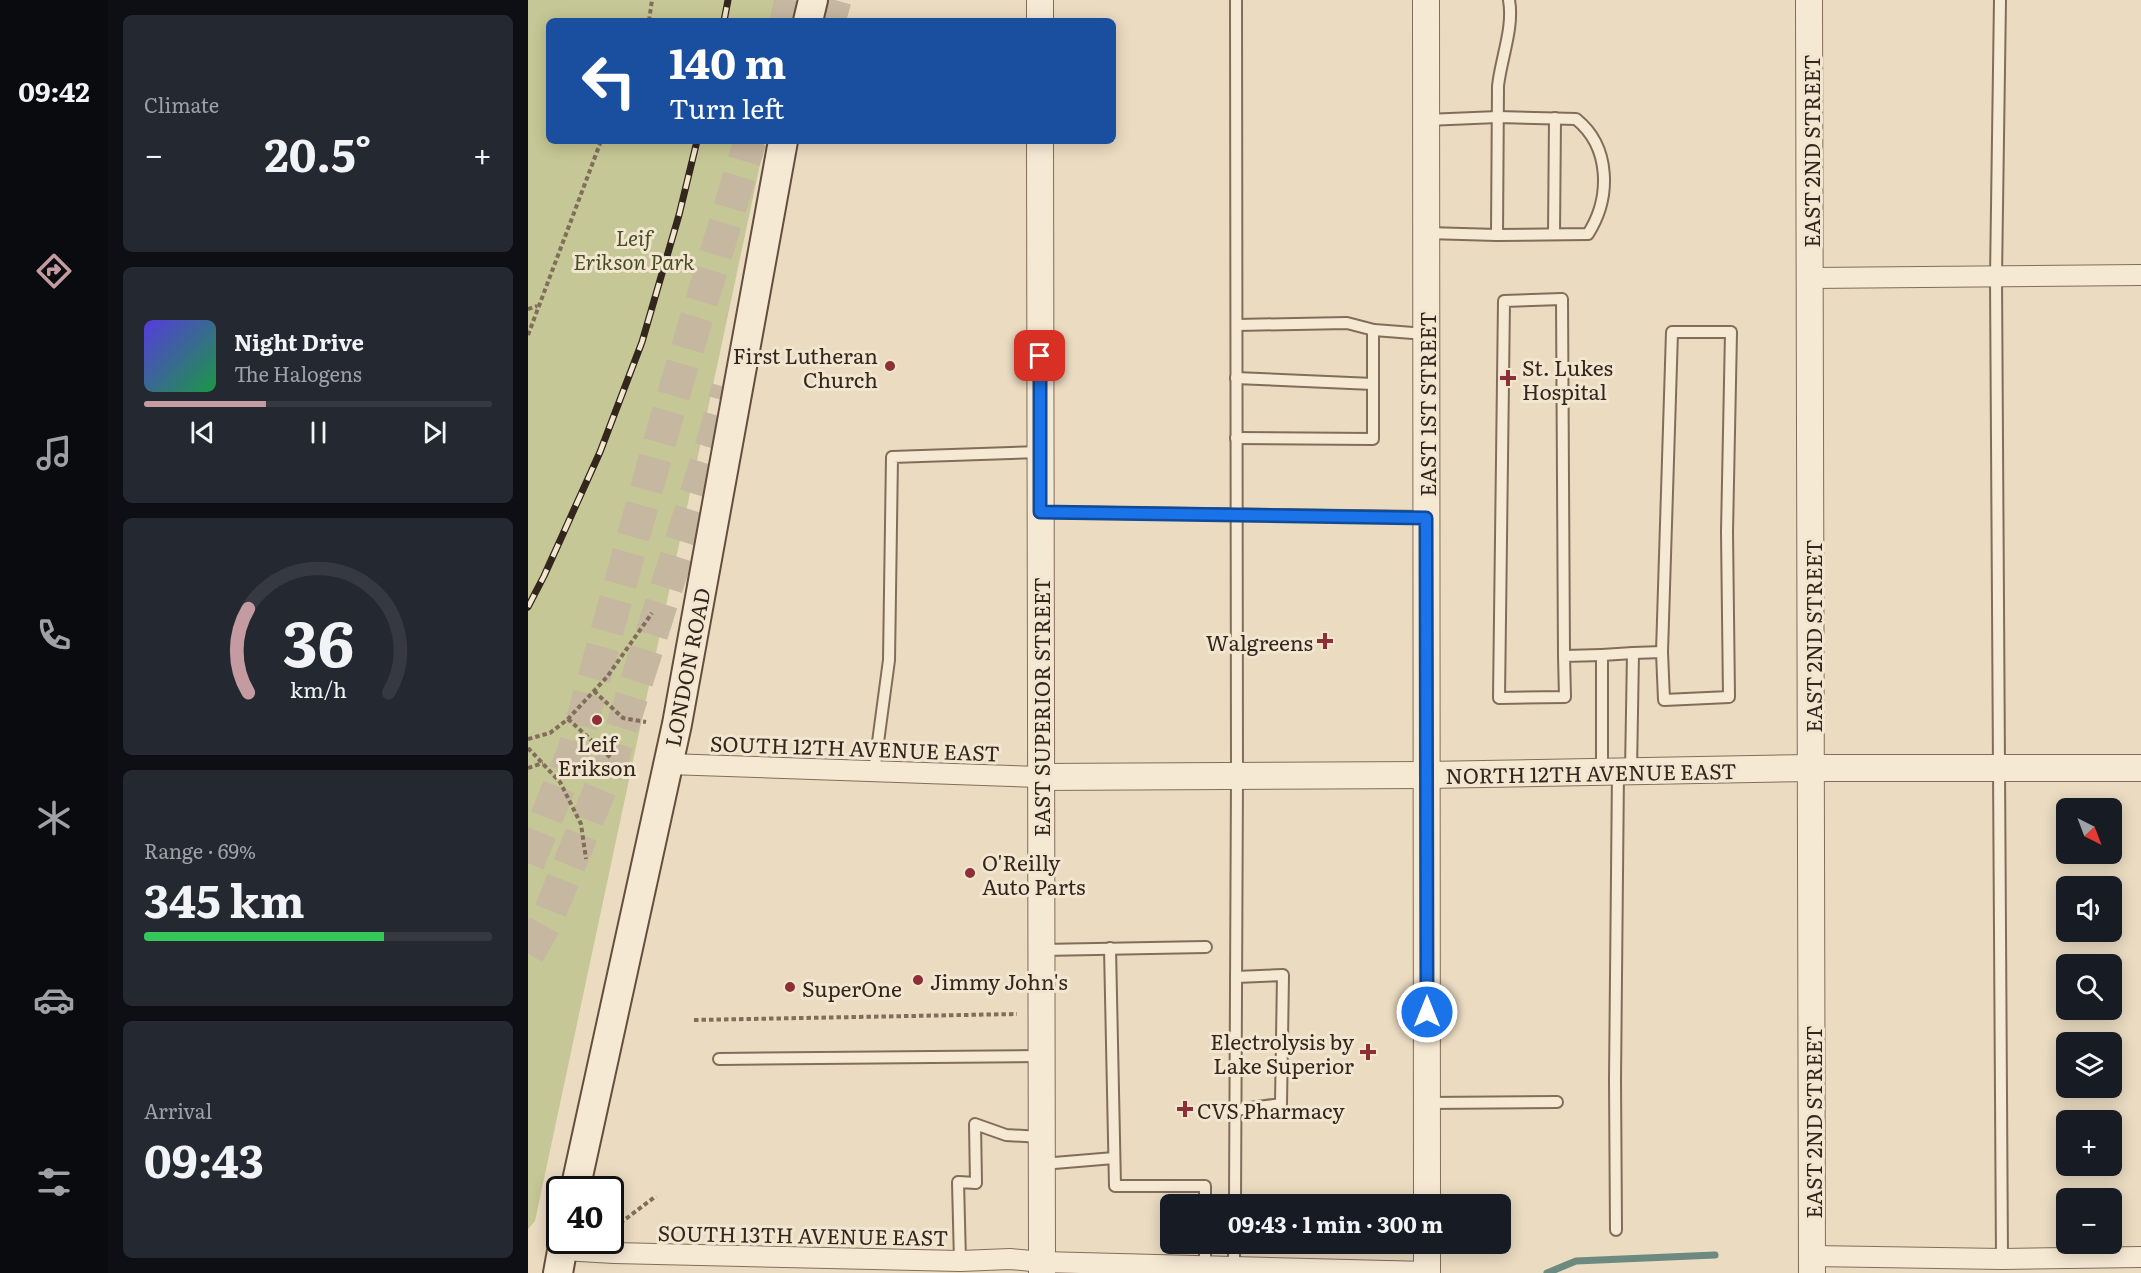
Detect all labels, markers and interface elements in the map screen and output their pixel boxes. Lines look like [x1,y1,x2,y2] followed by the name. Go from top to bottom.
[669,30,786,92] text: 140 m
[570,42,648,120] icon: left
[1795,54,1826,248] street label: EAST 2ND STREET
[18,70,90,110] text: 09:42
[669,87,784,127] text: Turn left
[144,89,219,119] text: Climate
[264,119,372,186] text: 20.5°
[144,128,163,177] text: −
[473,128,492,177] text: +
[573,221,695,276] park label: Leif Erikson Park
[33,250,75,292] icon: directions
[1411,311,1442,497] street label: EAST 1ST STREET
[234,325,364,358] text: Night Drive
[1014,330,1065,381] pin
[733,339,878,394] place label: First Lutheran Church
[1023,339,1056,372] icon: arrive
[1522,351,1613,406] place label: St. Lukes Hospital
[234,358,362,388] text: The Halogens
[883,359,897,373] marker: First Lutheran Church
[1499,369,1517,387] marker: St. Lukes Hospital
[186,416,219,449] icon: previous
[302,416,335,449] icon: pause
[418,416,451,449] icon: next
[33,432,75,474] icon: music
[1797,539,1828,733] street label: EAST 2ND STREET
[1025,577,1056,837] street label: EAST SUPERIOR STREET
[655,585,717,749] street label: LONDON ROAD
[282,595,354,687] text: 36
[33,614,75,656] icon: phone
[1206,626,1313,657] place label: Walgreens
[1318,634,1332,648] marker: Walgreens
[289,674,347,706] text: km/h
[590,713,604,727] marker: Leif Erikson
[710,726,1000,768] street label: SOUTH 12TH AVENUE EAST
[558,727,636,782] place label: Leif Erikson
[1445,754,1737,790] street label: NORTH 12TH AVENUE EAST
[33,797,75,839] icon: climate
[2056,798,2122,864] north arrow
[2056,798,2122,1254] map controls
[144,835,256,865] text: Range · 69%
[982,846,1085,901] place label: O'Reilly Auto Parts
[144,865,305,932] text: 345 km
[963,866,977,880] marker: O'Reilly Auto Parts
[2056,876,2122,942] button: sound
[2056,954,2122,1020] button: search
[930,965,1068,996] place label: Jimmy John's
[802,972,902,1003] place label: SuperOne
[911,973,925,987] marker: Jimmy John's
[33,979,75,1021] icon: car
[783,980,797,994] marker: SuperOne
[1395,980,1459,1044] position arrow
[1210,1025,1355,1080] place label: Electrolysis by Lake Superior
[1797,1025,1828,1219] street label: EAST 2ND STREET
[2056,1032,2122,1098] button: layers
[1359,1043,1377,1061] marker: Electrolysis by Lake Superior
[1197,1094,1346,1125] place label: CVS Pharmacy
[144,1095,212,1125] text: Arrival
[1178,1102,1192,1116] marker: CVS Pharmacy
[2056,1110,2122,1176] button: +
[144,1125,264,1192] text: 09:43
[33,1161,75,1203] icon: filters
[546,1176,624,1254] speed limit sign: 40
[2056,1188,2122,1254] button: −
[1228,1207,1443,1240] text: 09:43 · 1 min · 300 m
[657,1216,949,1252] street label: SOUTH 13TH AVENUE EAST

